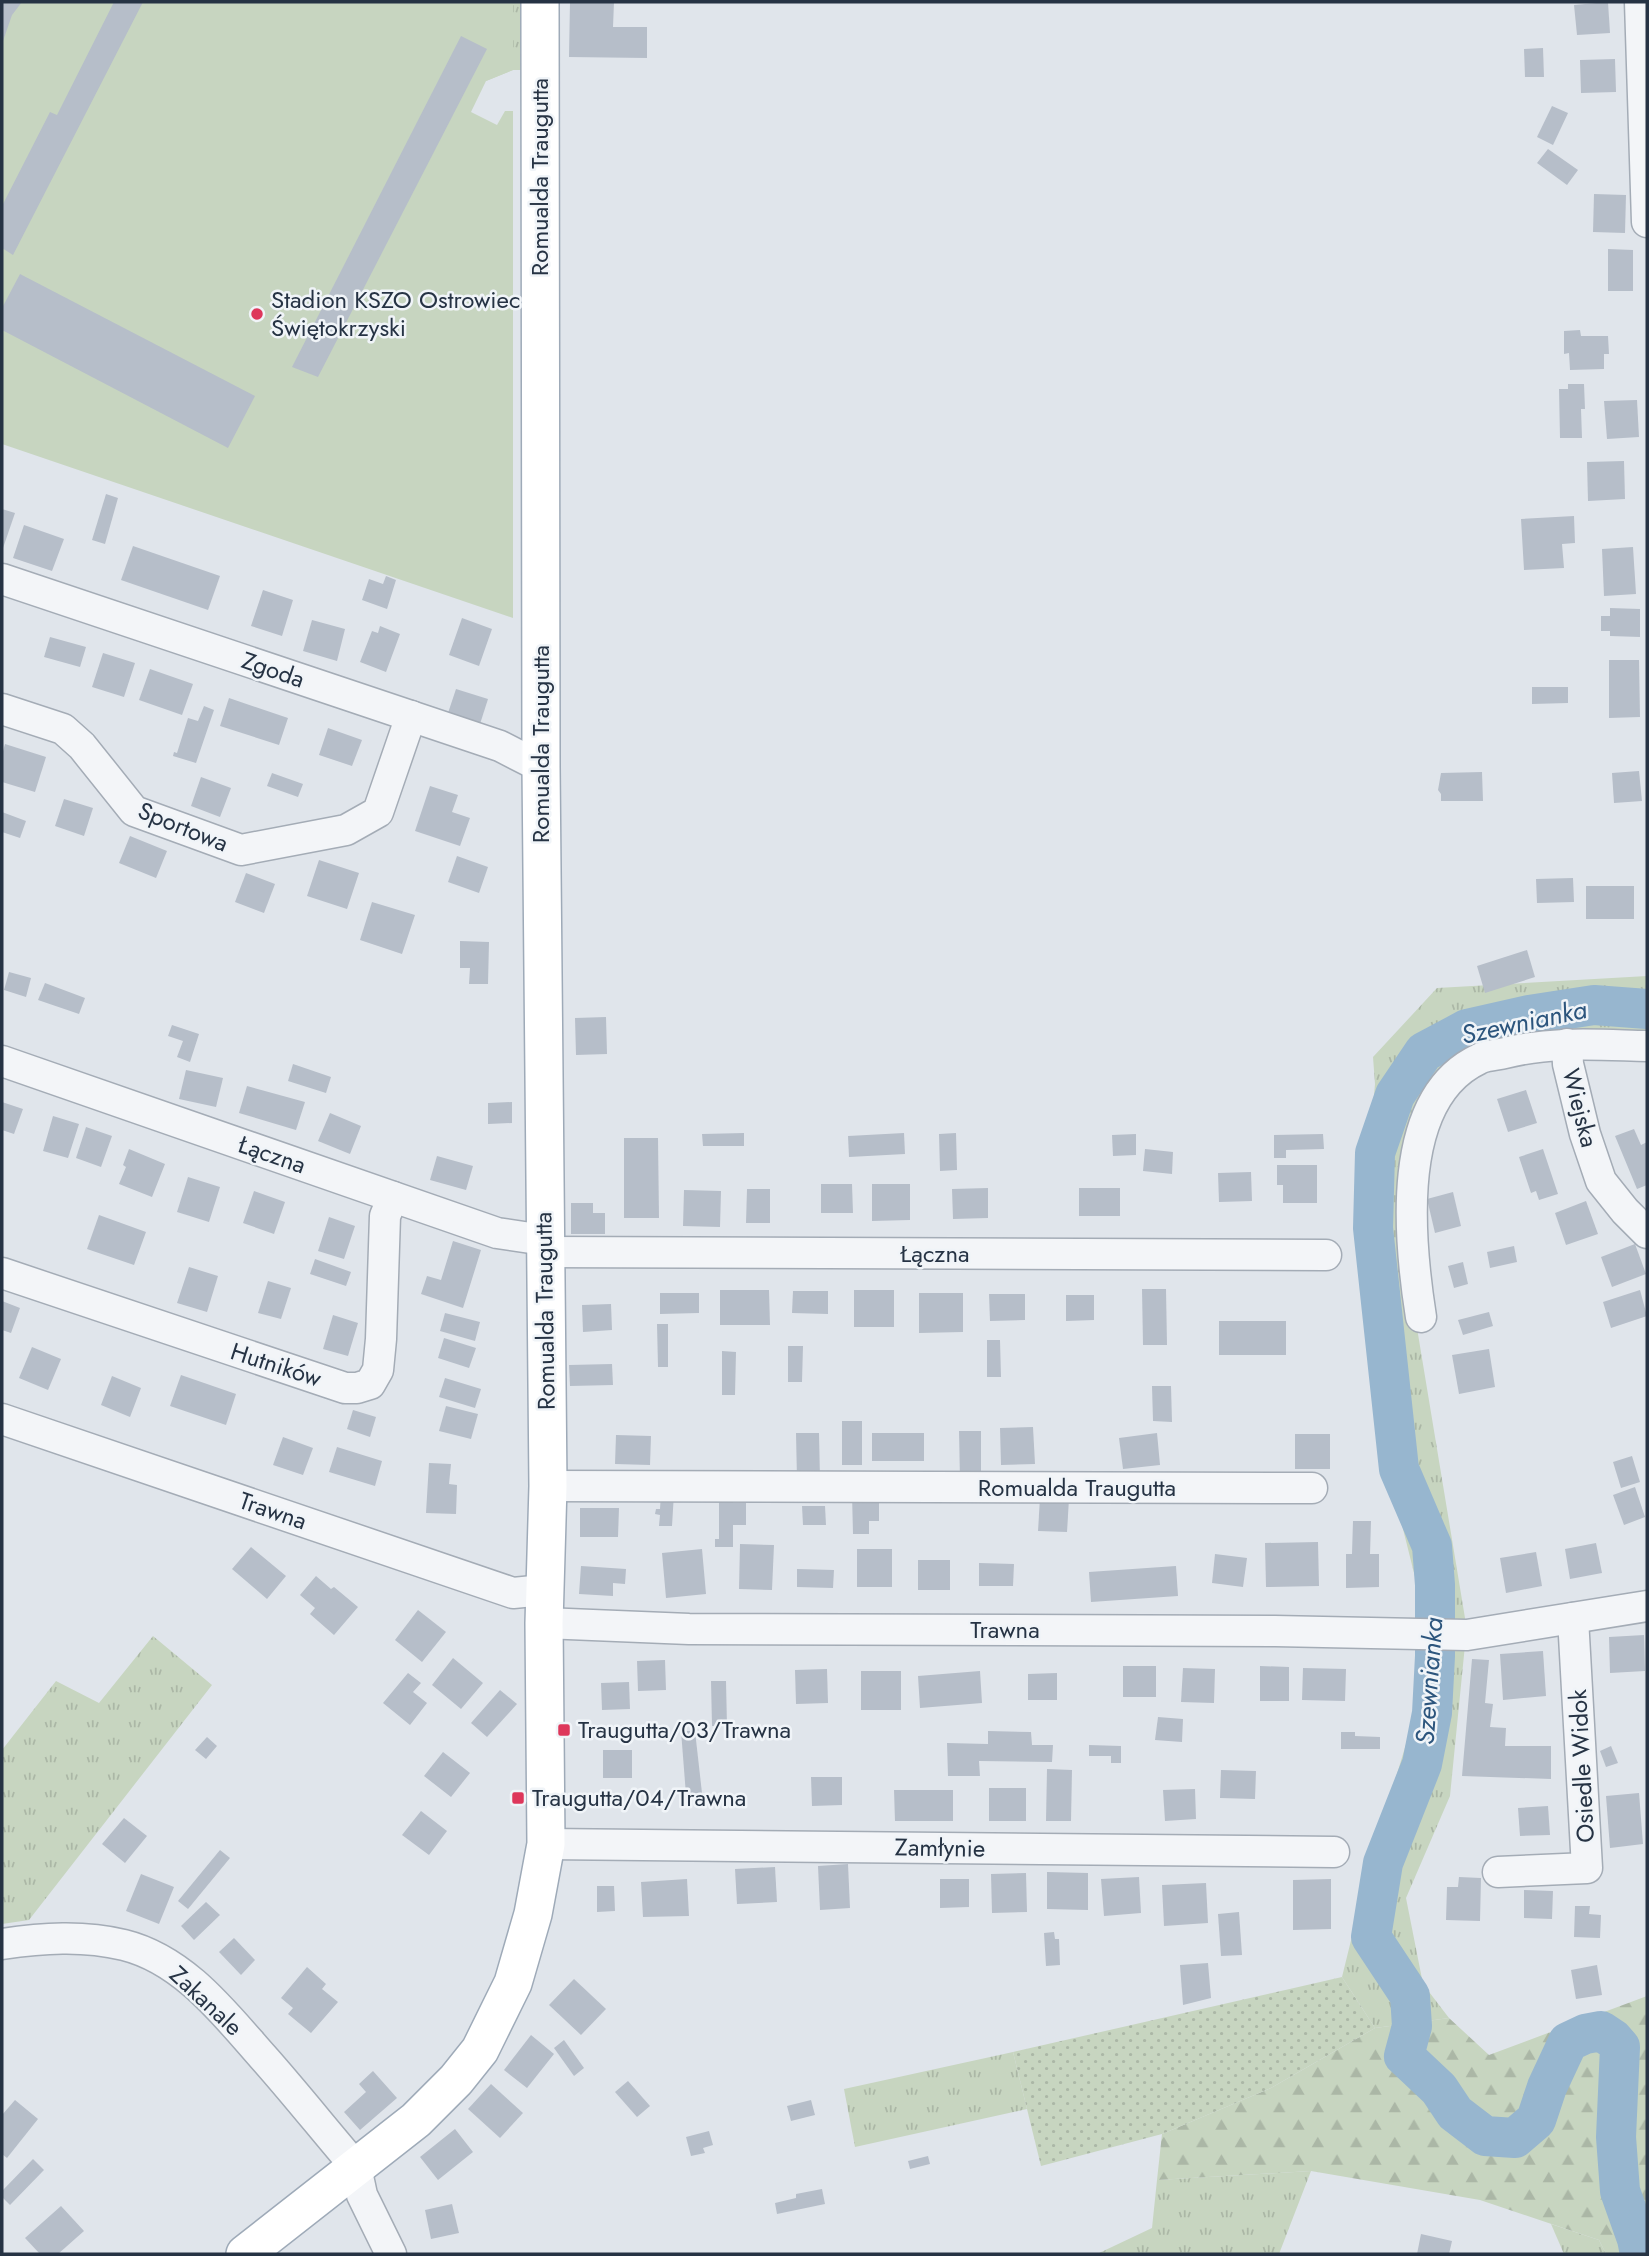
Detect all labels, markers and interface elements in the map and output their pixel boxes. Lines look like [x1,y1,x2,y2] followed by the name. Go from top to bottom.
[522,78,557,276] street label: Romualda Traugutta
[271,282,520,345] place label: Stadion KSZO Ostrowiec Świętokrzyski
[249,306,265,322] marker: Stadion KSZO Ostrowiec Świętokrzyski
[237,643,309,697] street label: Zgoda
[523,645,558,843] street label: Romualda Traugutta
[133,793,234,860] street label: Sportowa
[1458,990,1591,1054] water label: Szewnianka
[1554,1065,1607,1151] street label: Wiejska
[233,1126,311,1182] street label: Łączna
[525,1212,564,1410] street label: Romualda Traugutta
[899,1236,970,1271] street label: Łączna
[226,1333,327,1396] street label: Hutników
[978,1470,1176,1505] street label: Romualda Traugutta
[235,1483,312,1538] street label: Trawna
[970,1612,1040,1647] street label: Trawna
[1406,1615,1452,1746] water label: Szewnianka
[1560,1688,1603,1844] street label: Osiedle Widok
[578,1712,791,1747] place label: Traugutta/03/Trawna
[556,1722,572,1738] marker: Traugutta/03/Trawna
[532,1780,746,1815] place label: Traugutta/04/Trawna
[510,1790,526,1806] marker: Traugutta/04/Trawna
[894,1829,986,1866] street label: Zamłynie
[162,1958,251,2044] street label: Zakanale

